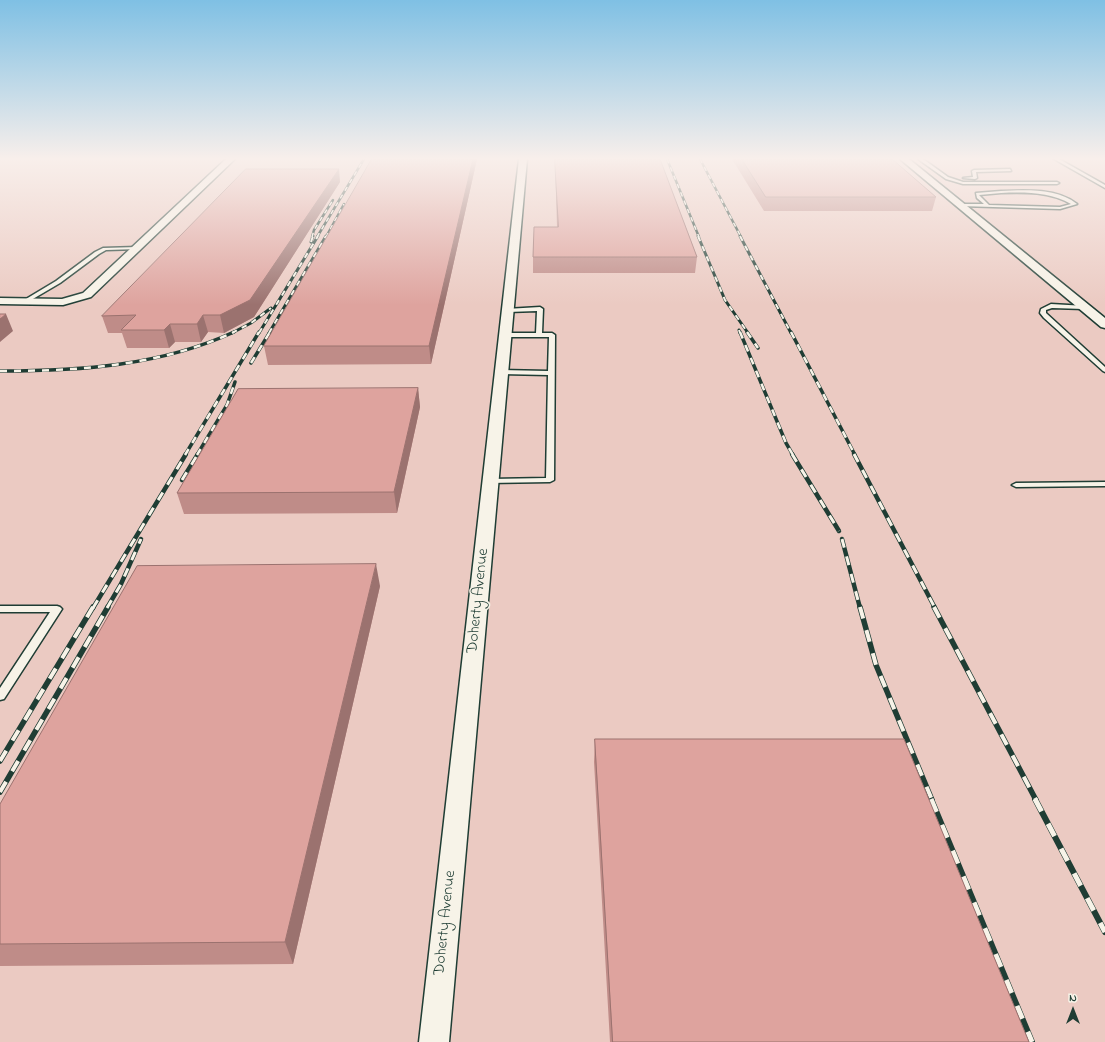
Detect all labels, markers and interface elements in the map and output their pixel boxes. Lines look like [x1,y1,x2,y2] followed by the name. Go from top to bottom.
[464,548,494,654] street label: Doherty Avenue
[431,870,461,976] street label: Doherty Avenue
[1053,990,1093,1030] north arrow
[1069,990,1077,1006] text: N

